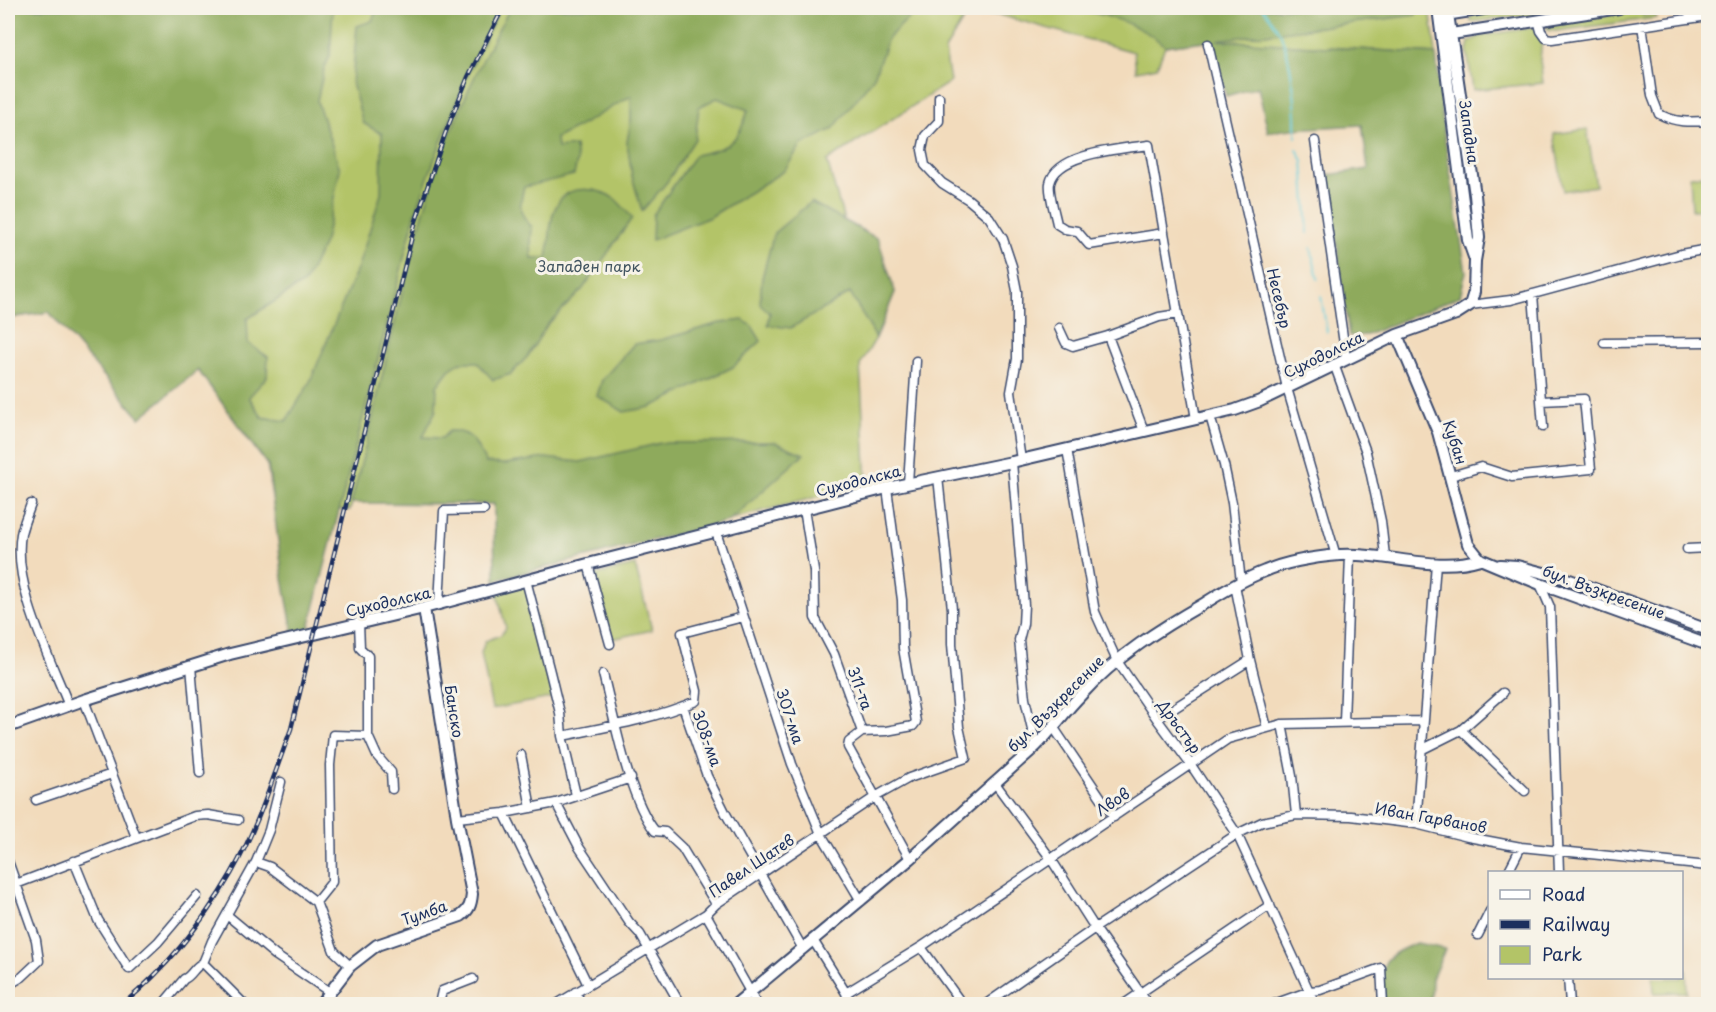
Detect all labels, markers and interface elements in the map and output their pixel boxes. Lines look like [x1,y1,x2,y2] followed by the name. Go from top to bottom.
[1454,99,1486,166] street label: Западна
[538,254,640,277] park label: Западен парк
[1262,266,1298,330] street label: Несебър
[1279,324,1368,383] street label: Суходолска
[1438,417,1474,467] street label: Кубан
[813,458,904,502] street label: Суходолска
[1540,558,1668,624] street label: бул. Възкресение
[343,580,434,622] street label: Суходолска
[1001,649,1109,757] street label: бул. Възкресение
[843,663,880,714] street label: 311-та
[439,683,471,739] street label: Банско
[771,685,811,748] street label: 307-ма
[1152,693,1208,758] street label: Дръстър
[688,707,729,770] street label: 308-ма
[1090,781,1134,821] street label: Лвов
[1373,796,1489,838] street label: Иван Гарванов
[703,828,799,902] street label: Павел Шатев
[1488,871,1683,979] legend
[1542,880,1586,907] text: Road
[398,893,450,930] street label: Тумба
[1542,910,1610,937] text: Railway
[1542,940,1582,967] text: Park

